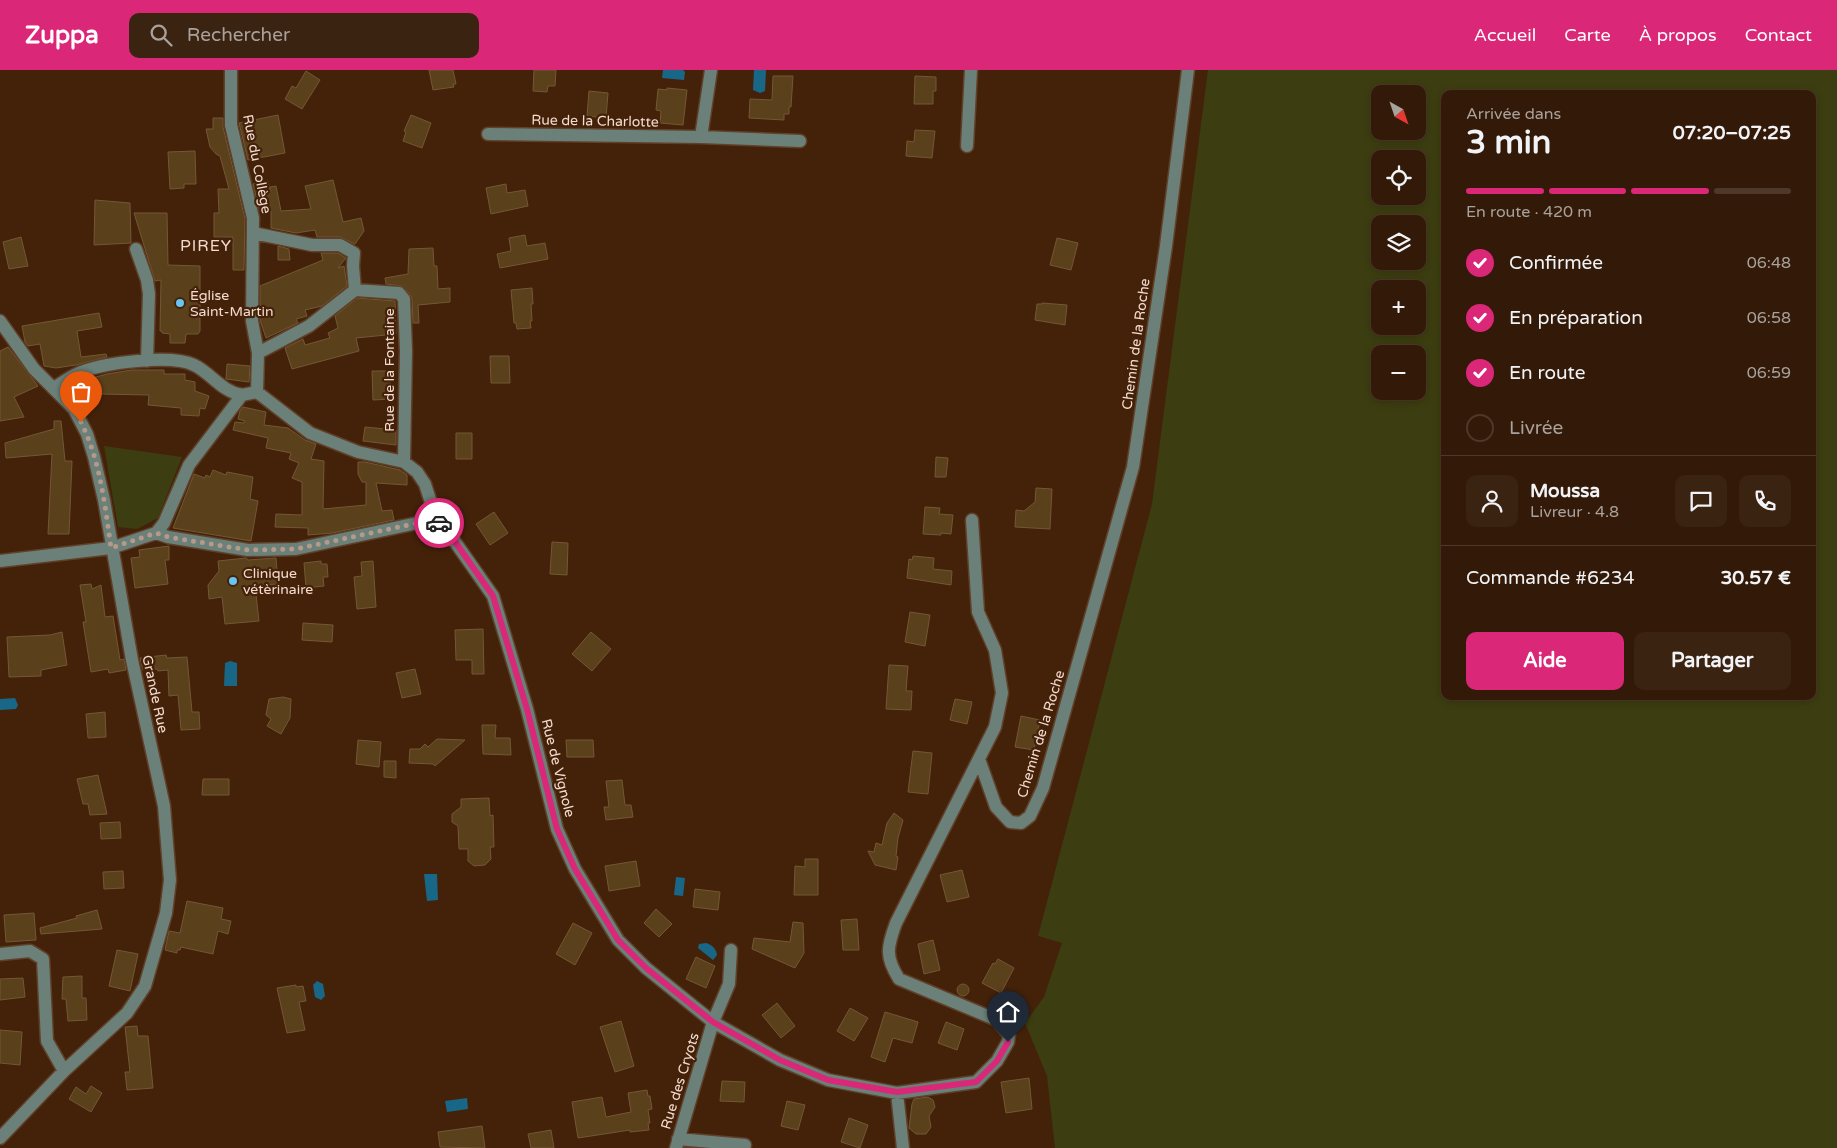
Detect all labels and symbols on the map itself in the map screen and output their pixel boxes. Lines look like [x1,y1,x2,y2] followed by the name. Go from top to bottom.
[1371,85,1426,140] north arrow
[531,111,659,131] street label: Rue de la Charlotte
[239,113,275,215] street label: Rue du Collège
[180,236,232,256] district label: PIREY
[1118,277,1154,411] street label: Chemin de la Roche
[190,287,274,320] place label: Église Saint-Martin
[174,297,186,309] marker: Église Saint-Martin
[381,308,398,432] street label: Rue de la Fontaine
[60,371,102,422] pin
[414,498,464,548] courier
[243,565,313,598] place label: Clinique vétèrinaire
[227,575,239,587] marker: Clinique vétèrinaire
[138,654,172,735] street label: Grande Rue
[1014,668,1069,800] street label: Chemin de la Roche
[538,717,578,819] street label: Rue de Vignole
[987,991,1029,1042] pin
[657,1030,703,1131] street label: Rue des Cryots

